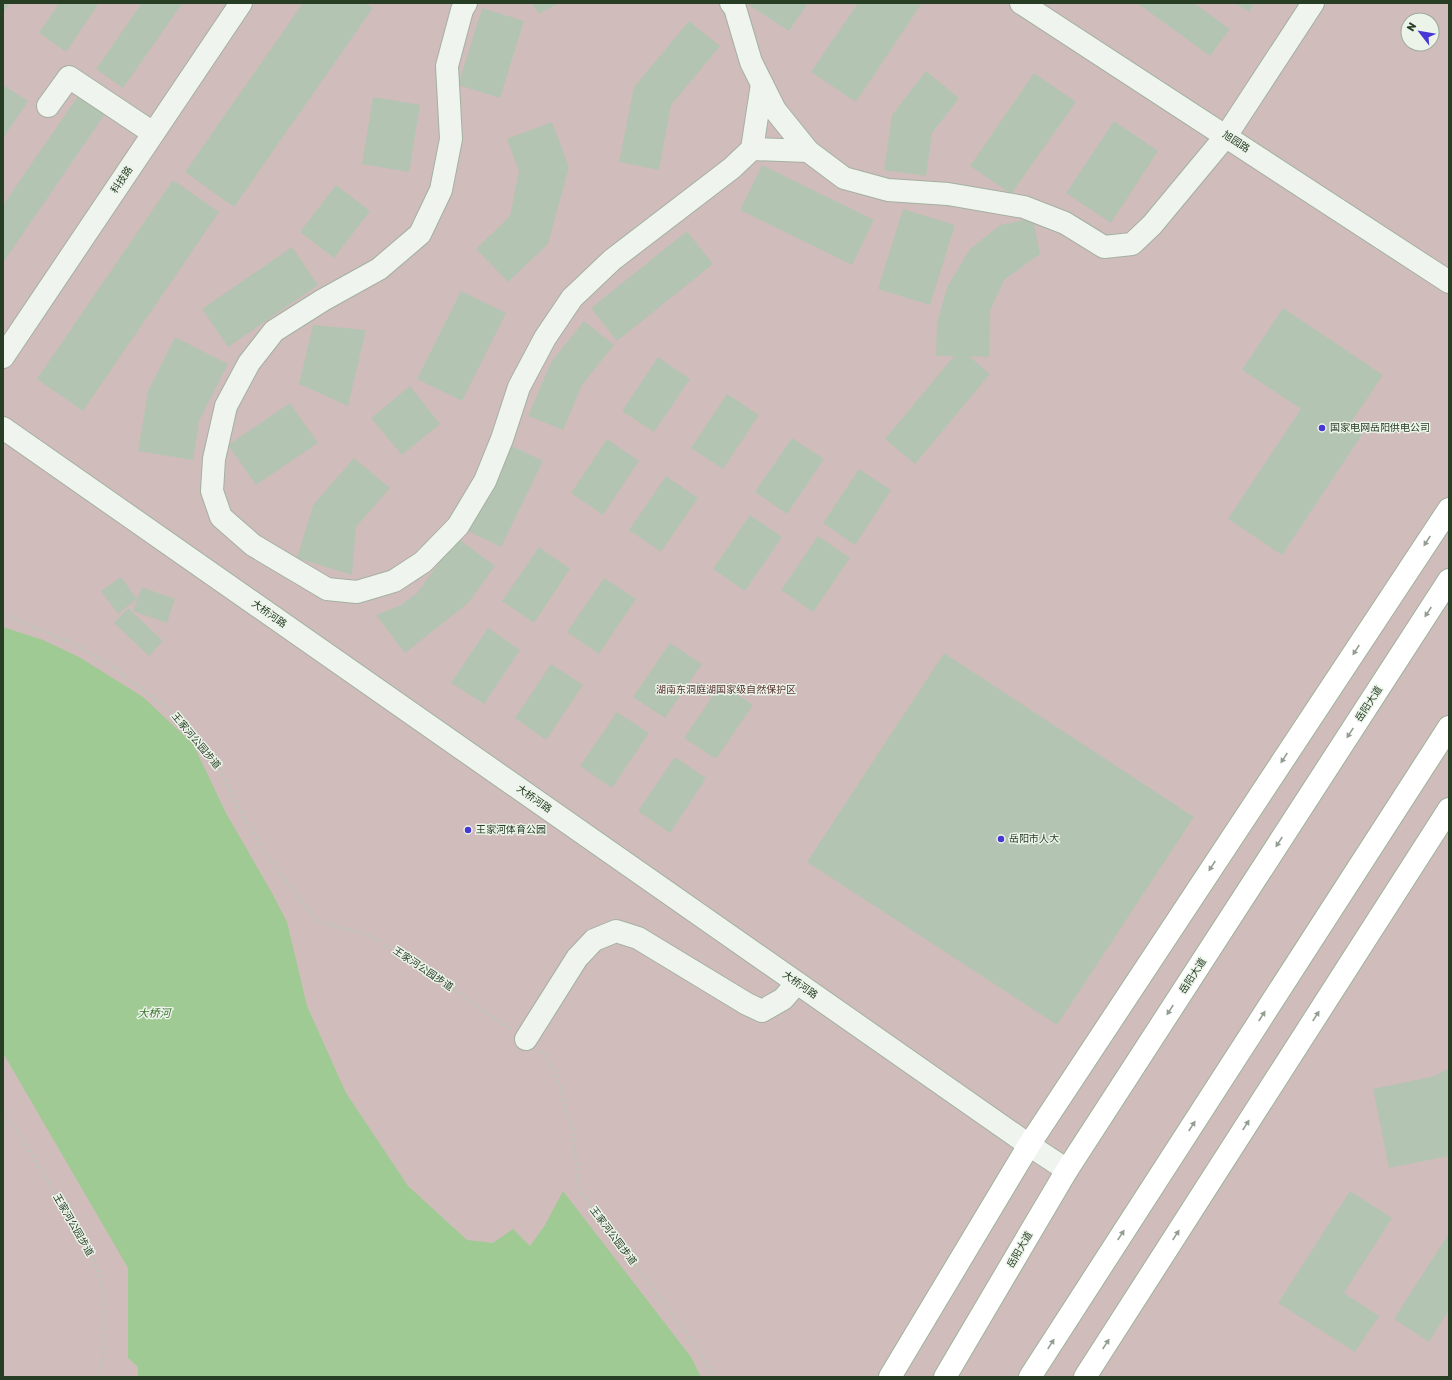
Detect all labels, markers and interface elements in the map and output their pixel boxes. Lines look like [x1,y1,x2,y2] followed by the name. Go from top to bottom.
[1400,12,1440,52] north arrow
[1404,20,1420,34] text: N
[1220,129,1252,155] street label: 旭园路
[109,164,135,196] street label: 科技路
[1330,422,1430,434] place label: 国家电网岳阳供电公司
[1317,423,1327,433] marker: 国家电网岳阳供电公司
[1424,535,1431,547] one-way arrow
[249,598,289,630] street label: 大桥河路
[1424,607,1432,618] one-way arrow
[1352,644,1360,655] one-way arrow
[656,684,796,696] park label: 湖南东洞庭湖国家级自然保护区
[1353,684,1385,724] street label: 岳阳大道
[169,710,223,772] street label: 王家河公园步道
[1346,727,1353,739] one-way arrow
[1280,753,1288,763] one-way arrow
[514,783,554,815] street label: 大桥河路
[476,824,546,836] place label: 王家河体育公园
[463,825,473,835] marker: 王家河体育公园
[1009,833,1059,845] place label: 岳阳市人大
[996,834,1006,844] marker: 岳阳市人大
[1275,837,1283,848] one-way arrow
[1209,861,1216,872] one-way arrow
[391,944,455,994] street label: 王家河公园步道
[1177,956,1209,996] street label: 岳阳大道
[780,969,820,1001] street label: 大桥河路
[1166,1005,1174,1015] one-way arrow
[138,1007,172,1020] water label: 大桥河
[1313,1010,1320,1022] one-way arrow
[1258,1011,1266,1022] one-way arrow
[1242,1120,1250,1130] one-way arrow
[1188,1121,1196,1131] one-way arrow
[50,1192,96,1258] street label: 王家河公园步道
[587,1204,639,1268] street label: 王家河公园步道
[1118,1229,1125,1241] one-way arrow
[1005,1230,1035,1270] street label: 岳阳大道
[1172,1230,1180,1240] one-way arrow
[1047,1339,1055,1349] one-way arrow
[1102,1339,1110,1349] one-way arrow

